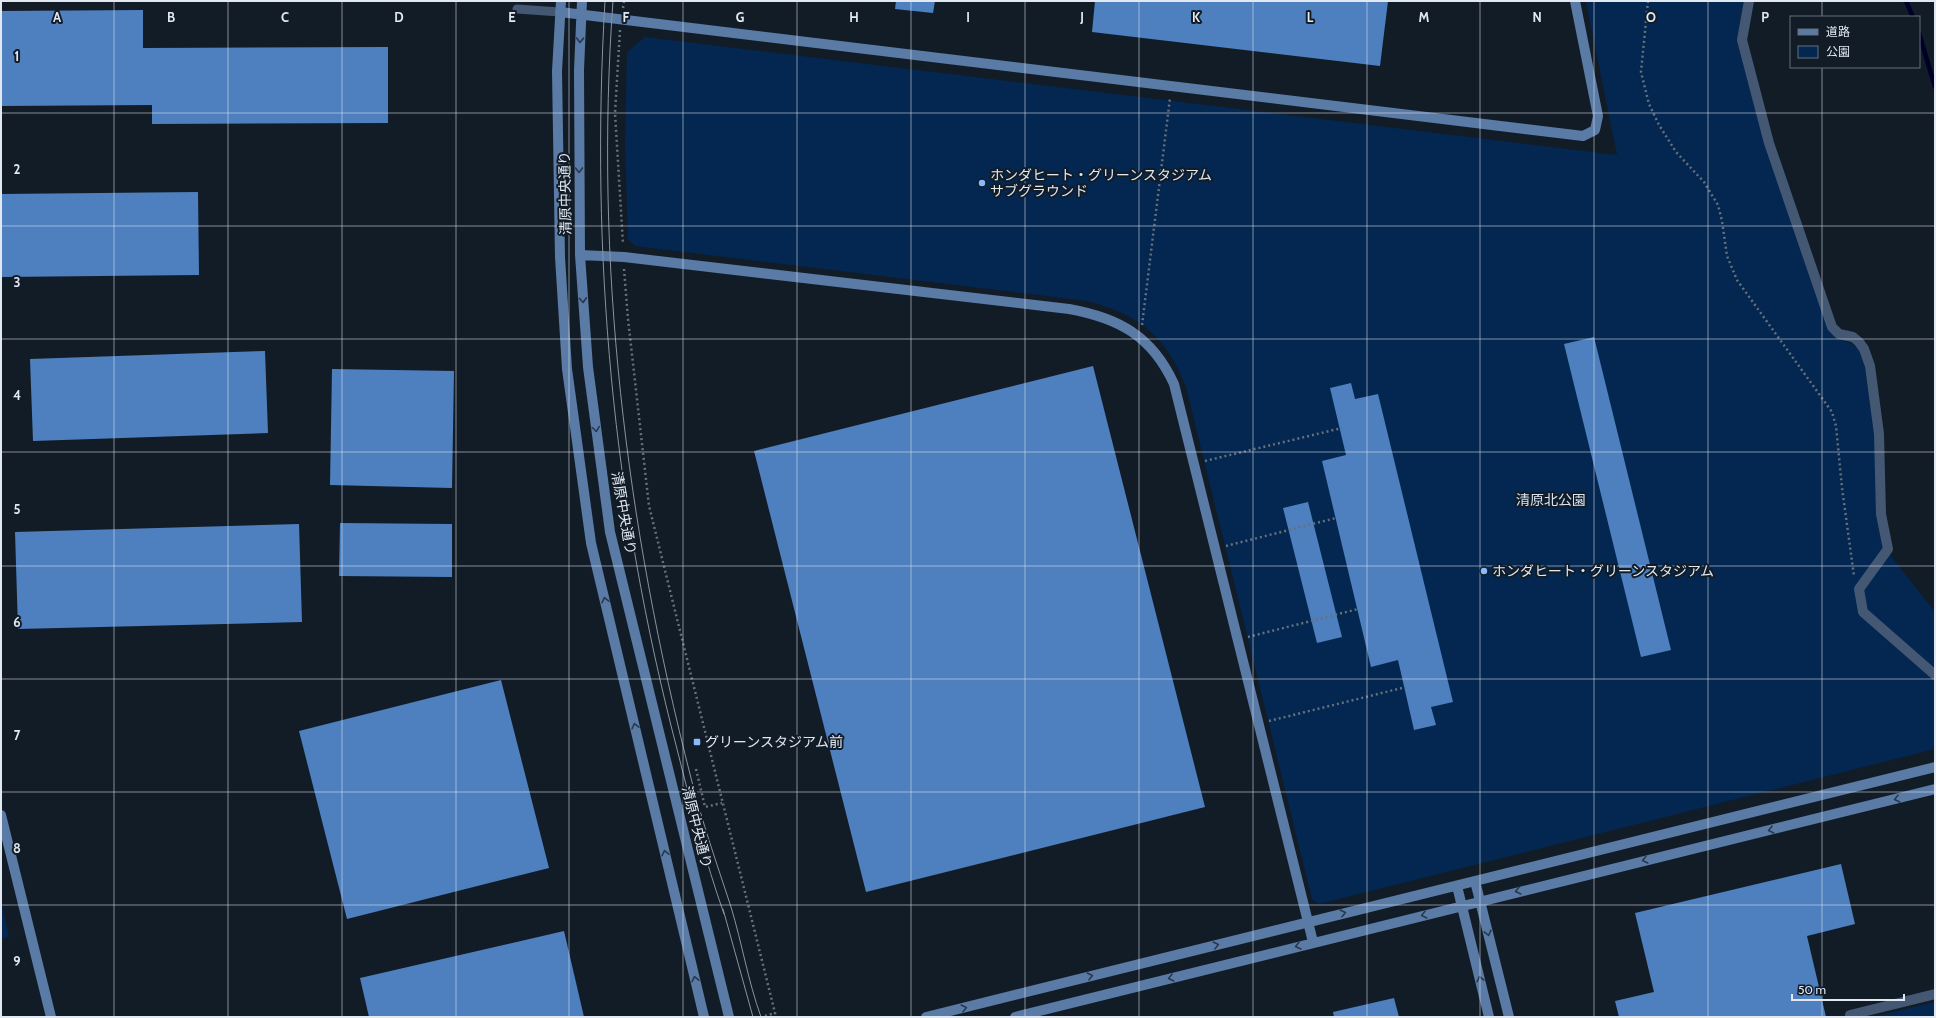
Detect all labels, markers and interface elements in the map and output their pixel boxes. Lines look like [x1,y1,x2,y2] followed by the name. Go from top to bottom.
[53,9,62,25] text: A
[167,9,175,25] text: B
[281,9,289,25] text: C
[394,9,404,25] text: D
[508,9,516,25] text: E
[623,9,630,25] text: F
[736,9,745,25] text: G
[849,9,859,25] text: H
[966,9,970,25] text: I
[1079,9,1084,25] text: J
[1192,9,1201,25] text: K
[1307,9,1314,25] text: L
[1419,9,1430,25] text: M
[1532,9,1542,25] text: N
[1646,9,1656,25] text: O
[1761,9,1769,25] text: P
[1790,16,1920,68] legend
[1826,24,1850,39] text: 道路
[576,37,584,43] one-way arrow
[1826,44,1850,59] text: 公園
[15,48,19,64] text: 1
[555,151,575,235] street label: 清原中央通り
[14,161,21,177] text: 2
[990,166,1212,200] place label: ホンダヒート・グリーンスタジアム サブグラウンド
[575,167,583,173] one-way arrow
[977,178,987,188] marker: ホンダヒート・グリーンスタジアム サブグラウンド
[13,274,21,290] text: 3
[579,297,588,303] one-way arrow
[13,387,21,403] text: 4
[591,426,600,432] one-way arrow
[608,470,640,556] street label: 清原中央通り
[1516,491,1586,509] park label: 清原北公園
[14,501,21,517] text: 5
[1492,562,1714,580] place label: ホンダヒート・グリーンスタジアム
[1479,566,1489,576] marker: ホンダヒート・グリーンスタジアム
[601,597,609,603] one-way arrow
[13,614,21,630] text: 6
[631,723,640,730] one-way arrow
[14,727,21,743] text: 7
[705,733,843,751] place label: グリーンスタジアム前
[692,737,702,747] marker: グリーンスタジアム前
[678,784,716,870] street label: 清原中央通り
[1894,794,1900,802] one-way arrow
[1768,825,1774,833] one-way arrow
[13,840,21,856] text: 8
[661,849,670,856] one-way arrow
[1641,856,1648,864] one-way arrow
[1515,887,1522,895] one-way arrow
[1339,910,1346,918] one-way arrow
[1420,910,1427,918] one-way arrow
[1483,930,1491,936] one-way arrow
[1213,941,1220,949] one-way arrow
[1294,942,1301,950] one-way arrow
[13,953,21,969] text: 9
[1086,972,1093,981] one-way arrow
[1168,973,1175,982] one-way arrow
[692,976,700,982] one-way arrow
[1476,976,1485,983] one-way arrow
[1792,976,1904,1002] scale bar
[1798,982,1826,997] text: 50 m
[961,1004,967,1012] one-way arrow

